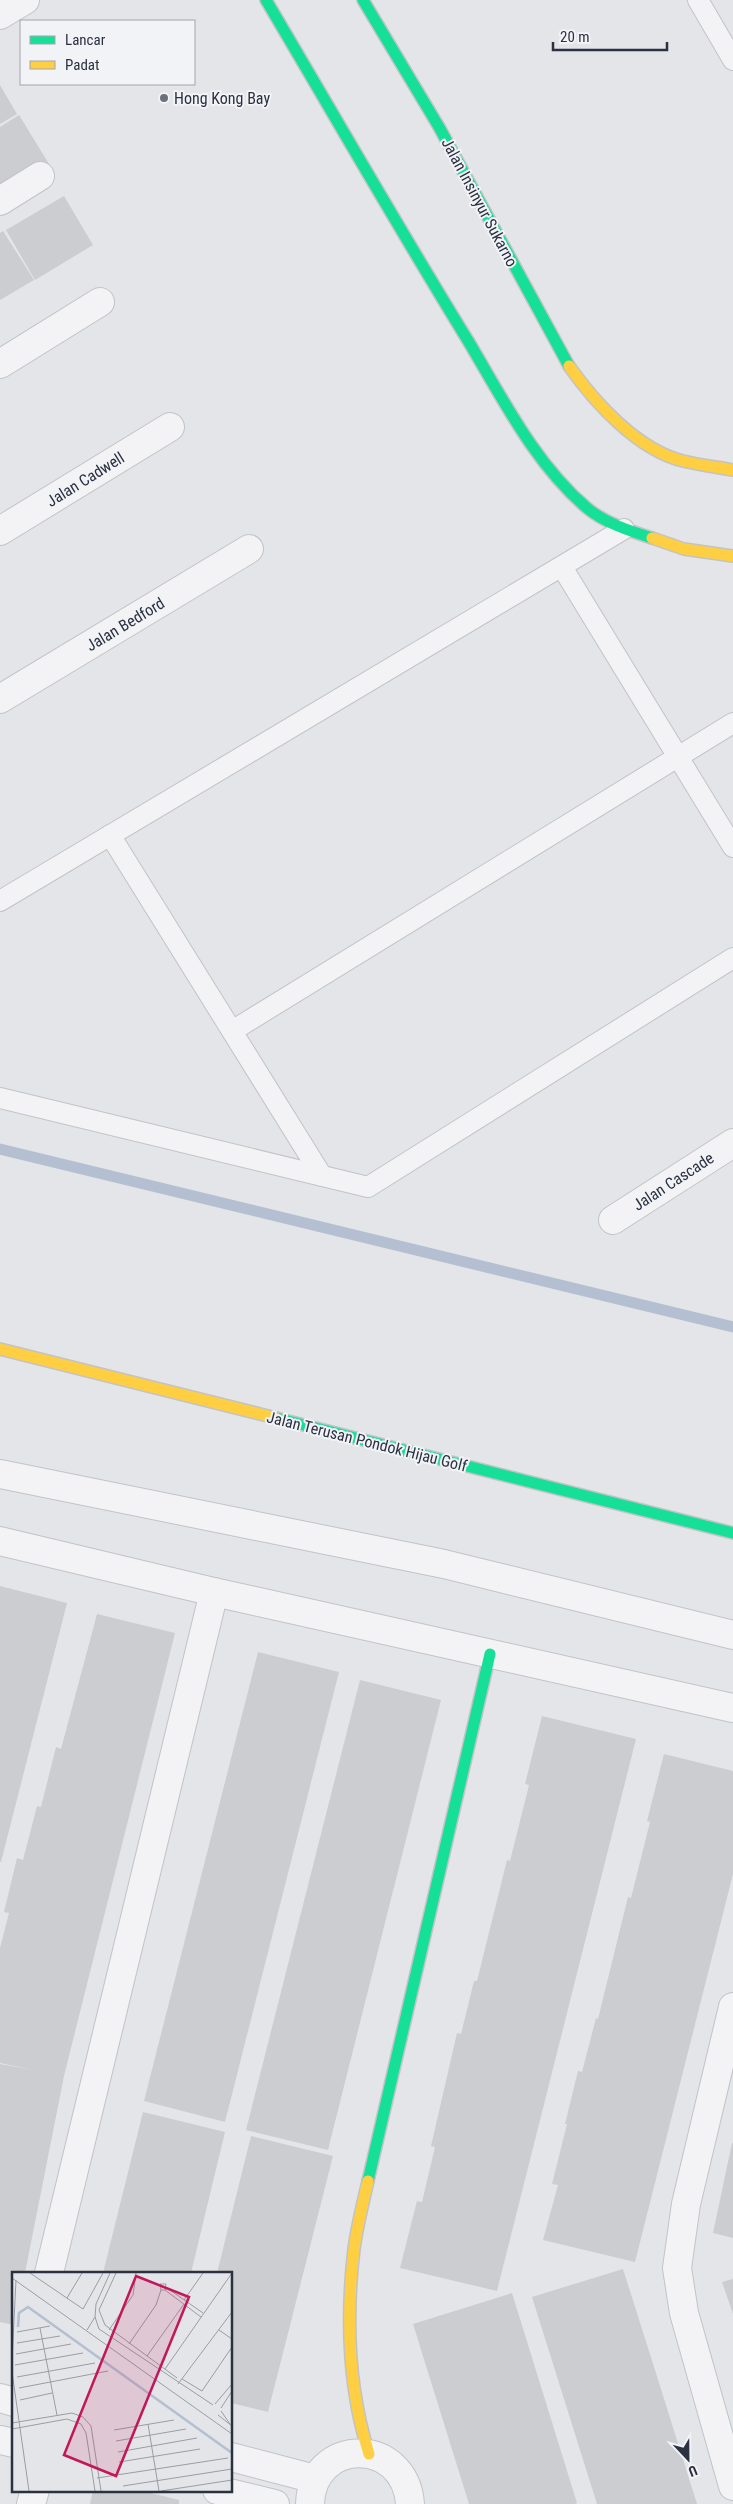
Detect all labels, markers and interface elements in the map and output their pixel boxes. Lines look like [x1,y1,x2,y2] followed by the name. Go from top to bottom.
[20,20,195,85] legend
[553,20,667,52] scale bar
[560,28,590,46] text: 20 m
[65,31,106,49] text: Lancar
[65,56,99,74] text: Padat
[174,89,270,108] place label: Hong Kong Bay
[158,92,170,104] marker: Hong Kong Bay
[438,135,522,270] street label: Jalan Insinyur Sukarno
[43,448,128,511] street label: Jalan Cadwell
[83,594,168,655] street label: Jalan Bedford
[629,1148,717,1215] street label: Jalan Cascade
[265,1407,469,1476] street label: Jalan Terusan Pondok Hijau Golf
[12,2272,232,2492] inset map
[663,2434,713,2484] north arrow
[686,2462,700,2480] text: U

